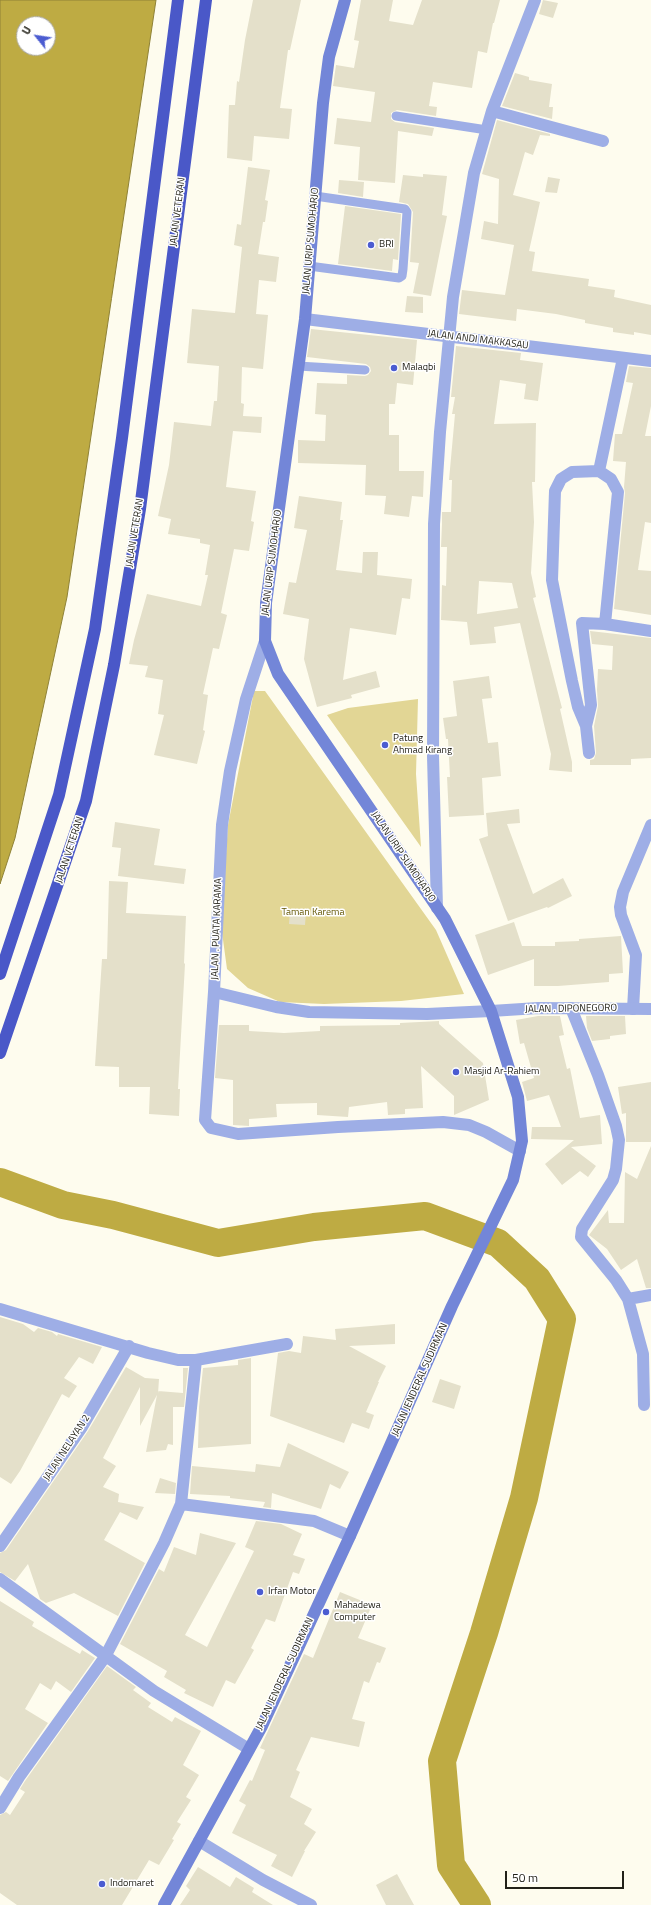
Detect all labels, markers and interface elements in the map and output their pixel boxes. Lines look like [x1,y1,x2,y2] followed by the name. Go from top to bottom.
[16,16,56,56] north arrow
[18,23,35,38] text: U
[168,177,188,247] street label: JALAN VETERAN
[300,187,322,295] street label: JALAN URIP SUMOHARJO
[379,239,394,251] place label: BRI
[366,240,376,250] marker: BRI
[427,328,529,352] street label: JALAN ANDI MAKKASAU
[402,362,435,374] place label: Malaqbi
[389,363,399,373] marker: Malaqbi
[124,498,146,568] street label: JALAN VETERAN
[260,509,284,617] street label: JALAN URIP SUMOHARJO
[393,733,452,756] place label: Patung Ahmad Kirang
[380,740,390,750] marker: Patung Ahmad Kirang
[368,809,438,905] street label: JALAN URIP SUMOHARJO
[54,815,86,885] street label: JALAN VETERAN
[209,878,225,980] street label: JALAN . PUATA KARAMA
[282,907,344,919] park label: Taman Karema
[525,1002,617,1016] street label: JALAN . DIPONEGORO
[464,1066,539,1078] place label: Masjid Ar-Rahiem
[451,1067,461,1077] marker: Masjid Ar-Rahiem
[390,1321,450,1439] street label: JALAN JENDERAL SUDIRMAN
[41,1413,93,1483] street label: JALAN NELAYAN 2
[268,1586,316,1598] place label: Irfan Motor
[255,1587,265,1597] marker: Irfan Motor
[334,1600,381,1624] place label: Mahadewa Computer
[321,1607,331,1617] marker: Mahadewa Computer
[254,1616,316,1732] street label: JALAN JENDERAL SUDIRMAN
[507,1863,626,1889] scale bar
[512,1868,538,1887] text: 50 m
[110,1878,154,1890] place label: Indomaret
[97,1879,107,1889] marker: Indomaret

